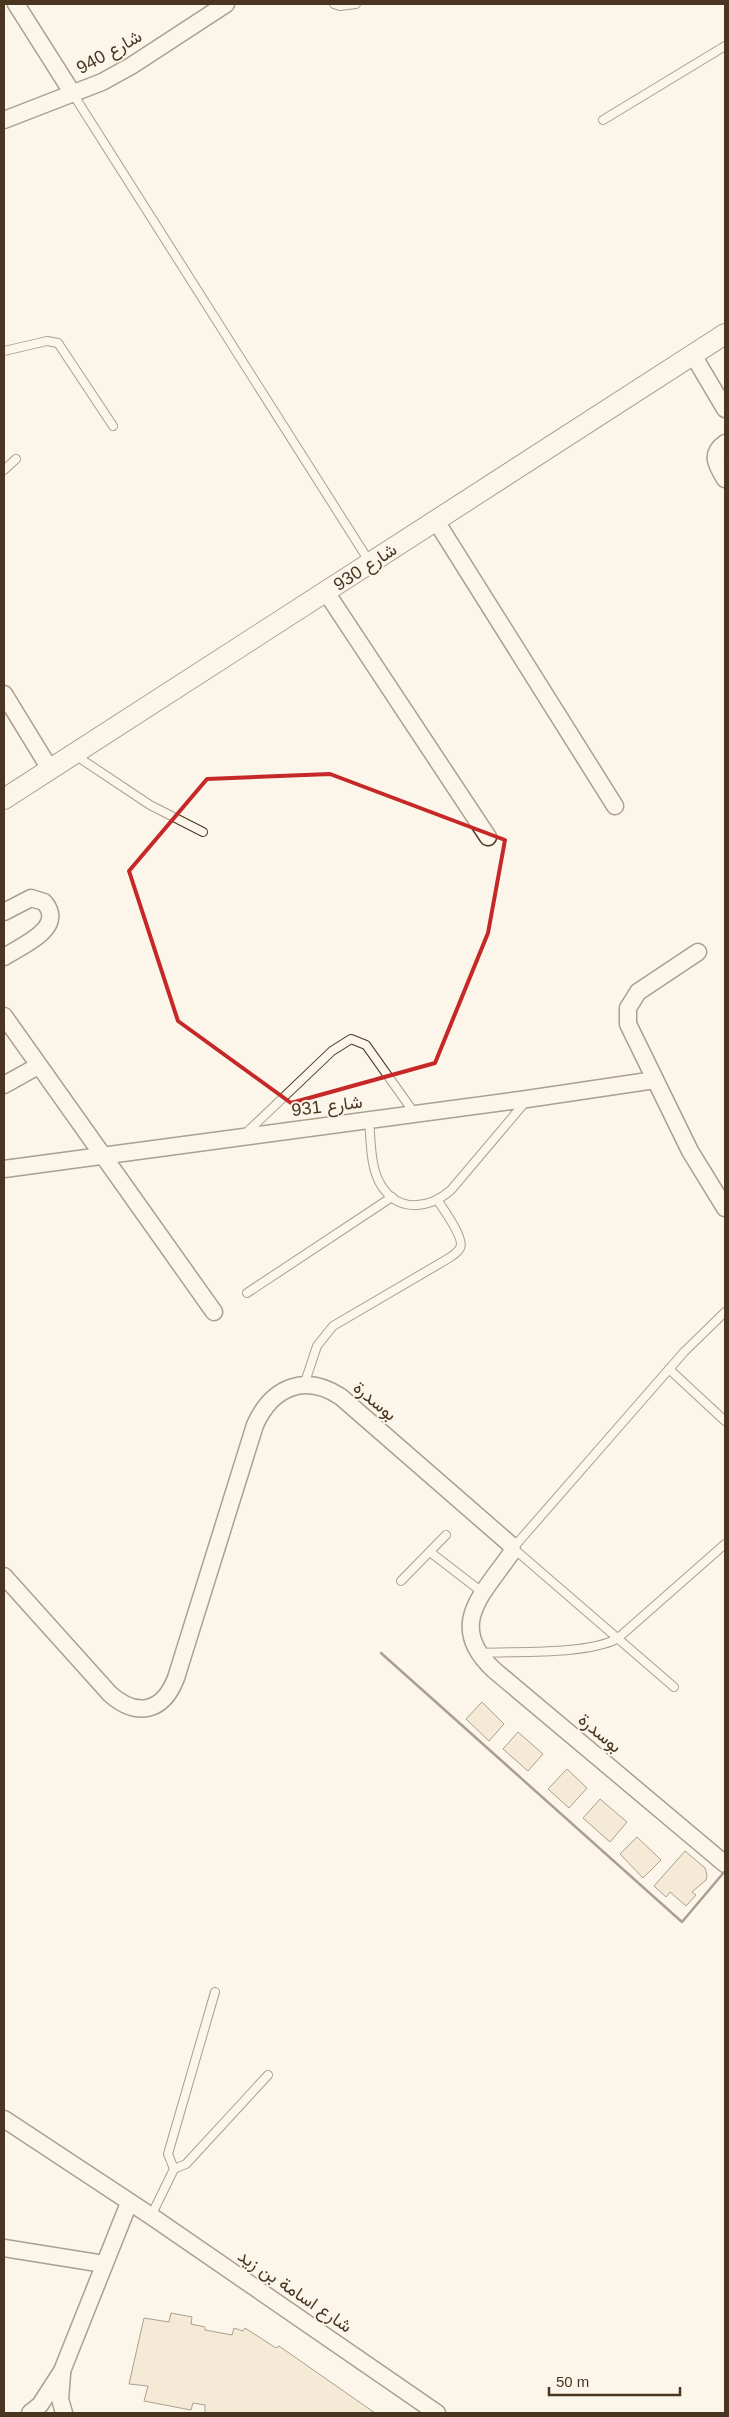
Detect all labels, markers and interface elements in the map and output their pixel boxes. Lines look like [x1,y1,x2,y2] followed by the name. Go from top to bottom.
[73,26,146,80] street label: شارع 940
[330,539,401,596] street label: شارع 930
[290,1092,364,1122] street label: شارع 931
[349,1377,401,1426] street label: بوسدرة
[574,1709,626,1758] street label: بوسدرة
[233,2246,356,2338] street label: شارع اسامة بن زيد
[549,2364,680,2396] scale bar
[556,2373,589,2390] text: 50 m

